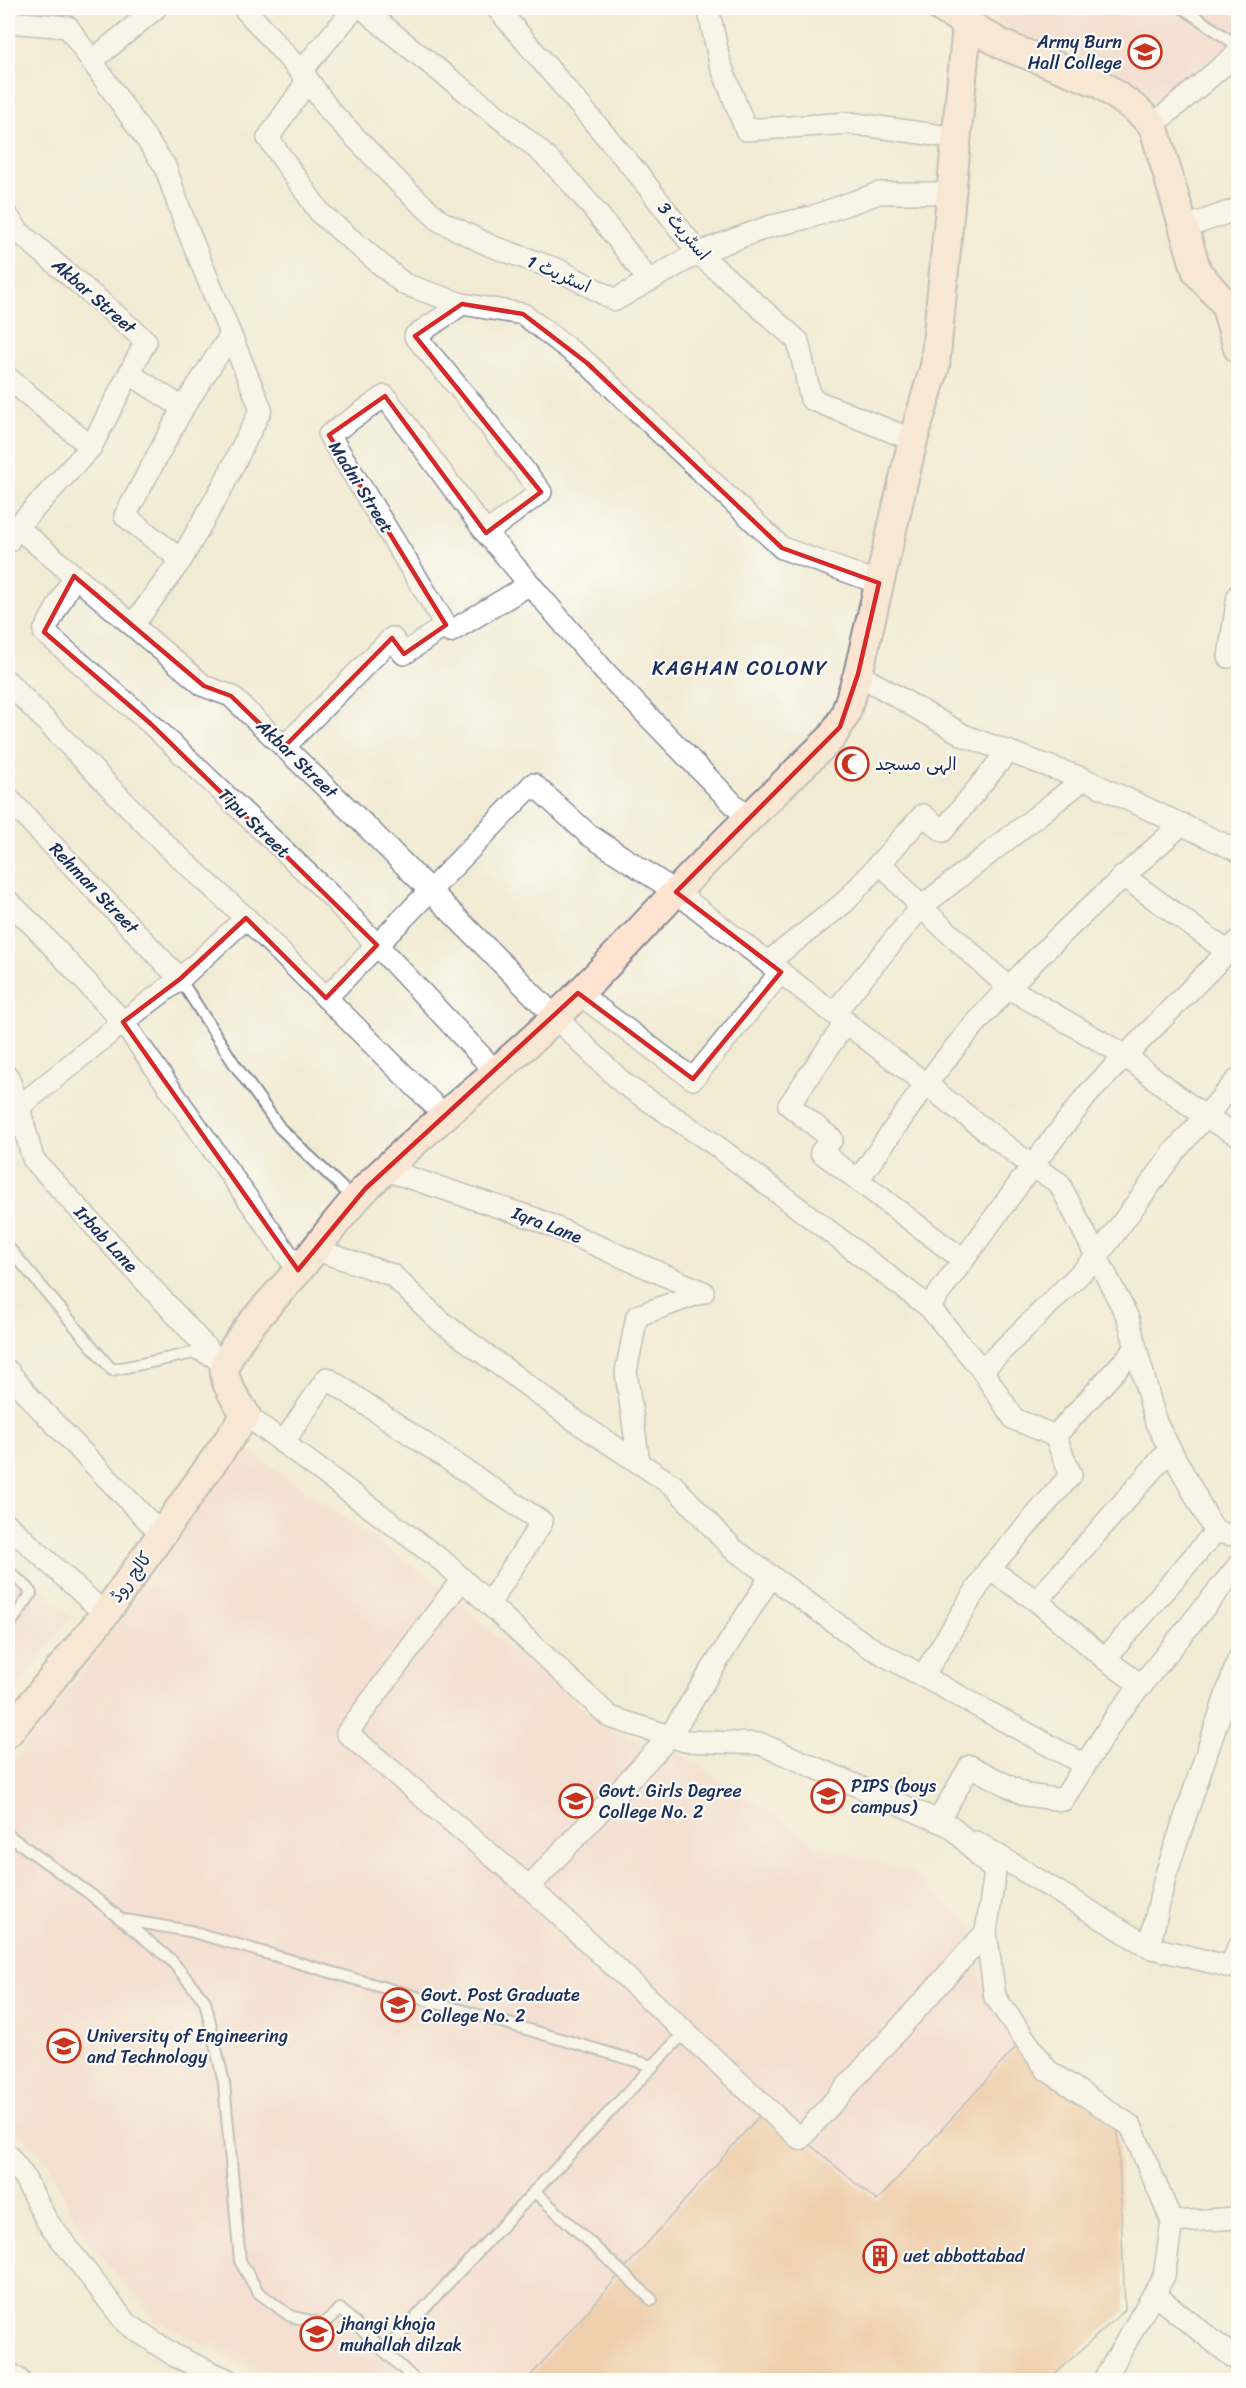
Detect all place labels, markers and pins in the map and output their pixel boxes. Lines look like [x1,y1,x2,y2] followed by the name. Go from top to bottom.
[1028,26,1122,79] place label: Army Burn Hall College
[1127,34,1163,70] school or university icon: Army Burn Hall College
[834,746,870,782] mosque icon: الہی مسجد
[875,748,957,780] place label: الہی مسجد
[851,1770,937,1823] place label: PIPS (boys campus)
[599,1775,742,1828] place label: Govt. Girls Degree College No. 2
[810,1778,846,1814] school or university icon: PIPS (boys campus)
[558,1783,594,1819] school or university icon: Govt. Girls Degree College No. 2
[421,1979,580,2032] place label: Govt. Post Graduate College No. 2
[380,1987,416,2023] school or university icon: Govt. Post Graduate College No. 2
[87,2020,288,2073] place label: University of Engineering and Technology
[46,2028,82,2064] school or university icon: University of Engineering and Technology
[862,2238,898,2274] building icon: uet abbottabad
[903,2240,1026,2272] place label: uet abbottabad
[336,2308,462,2361] place label: jhangi khoja muhallah dilzak
[299,2316,335,2352] school or university icon: jhangi khoja muhallah dilzak

